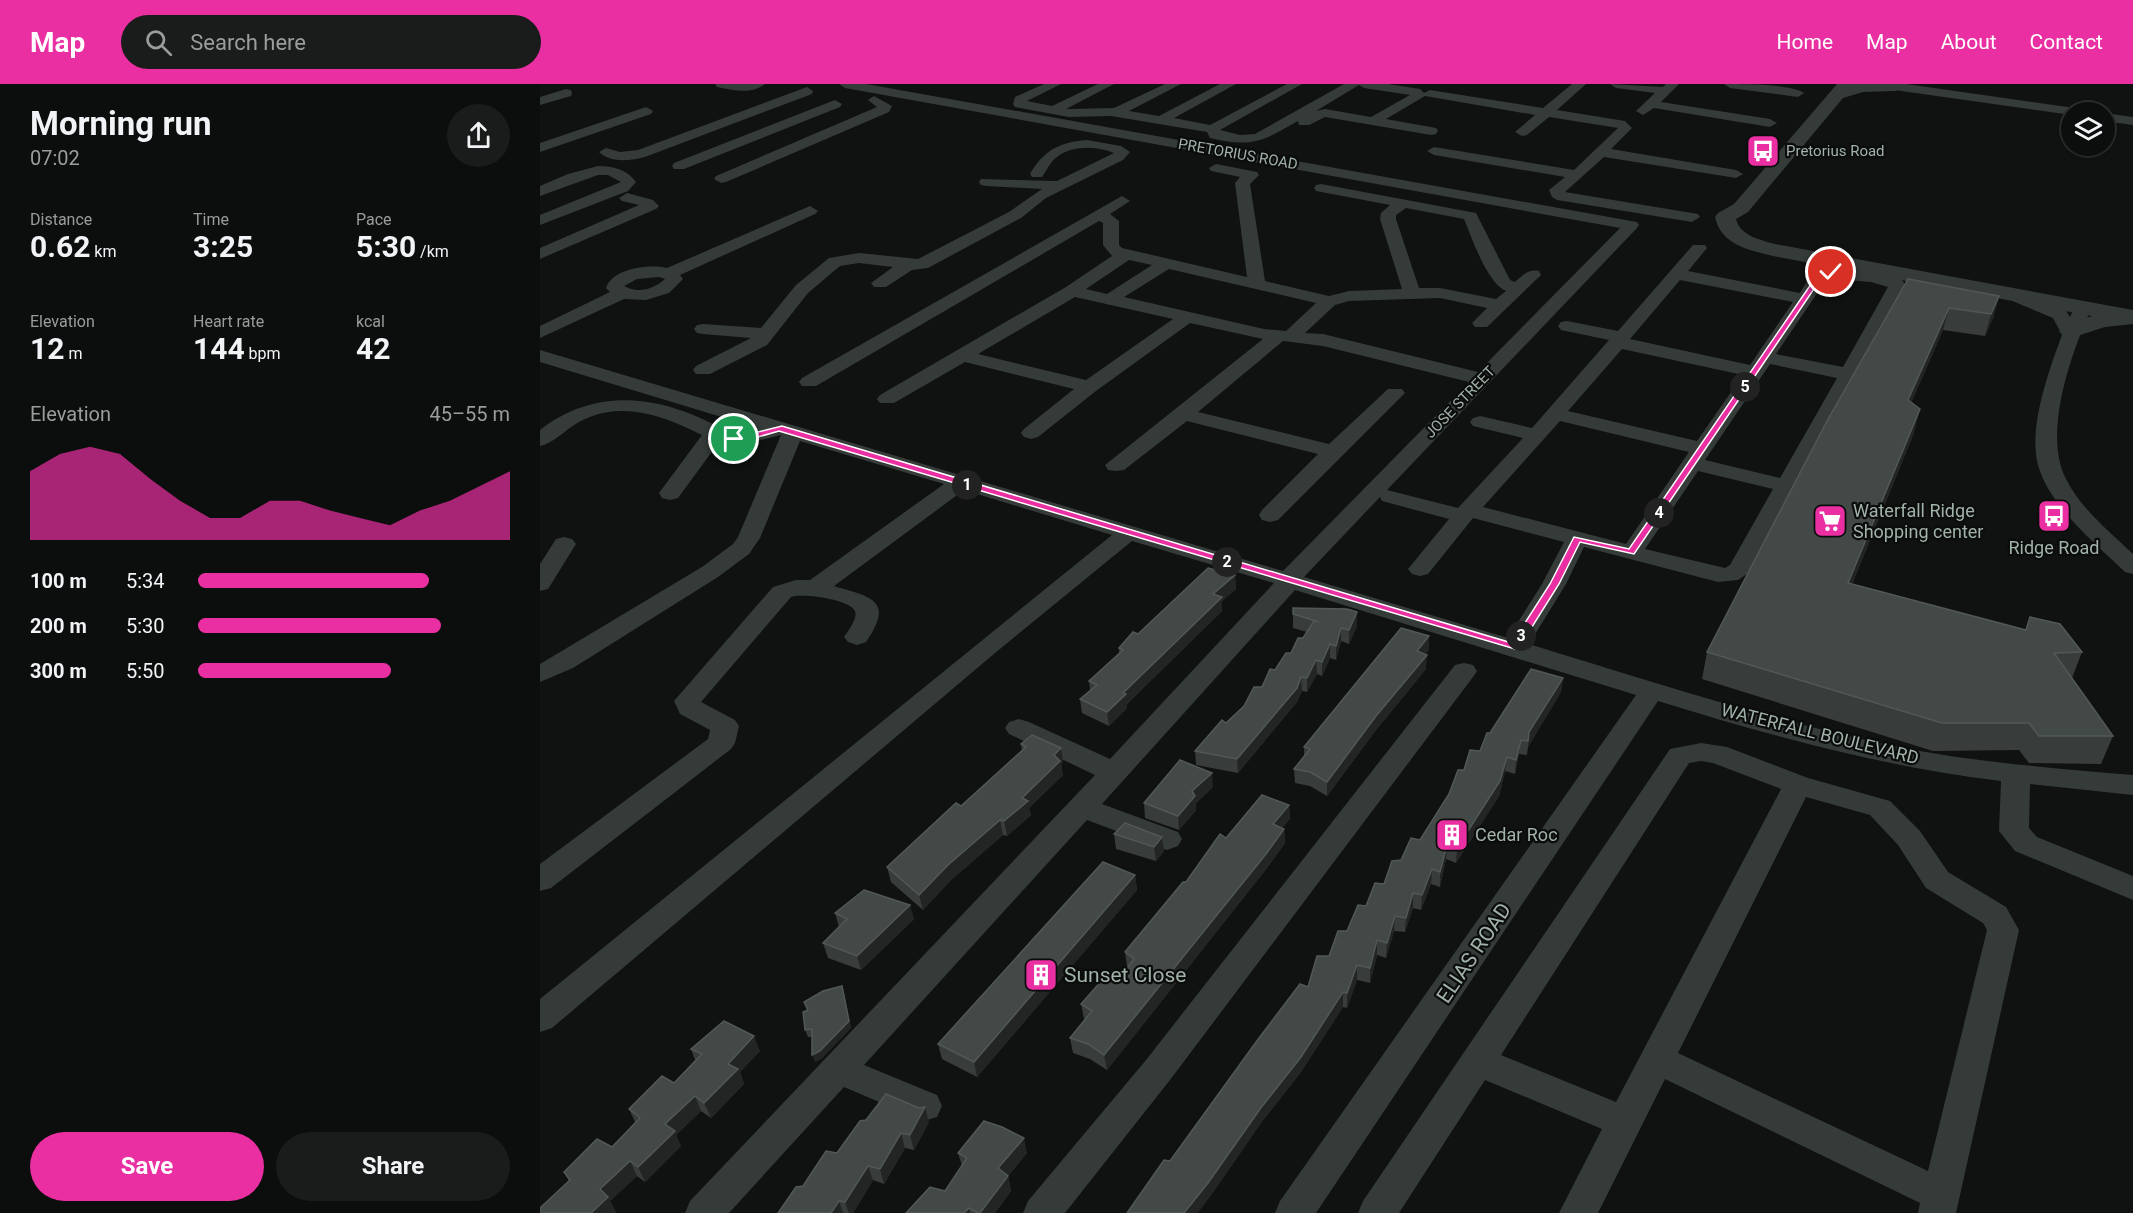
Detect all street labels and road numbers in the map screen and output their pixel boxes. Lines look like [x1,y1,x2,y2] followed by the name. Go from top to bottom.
[1177,135,1299,173] street label: PRETORIUS ROAD
[1421,362,1499,442] street label: JOSE STREET
[1719,699,1921,768] street label: WATERFALL BOULEVARD
[1432,899,1516,1007] street label: ELIAS ROAD

